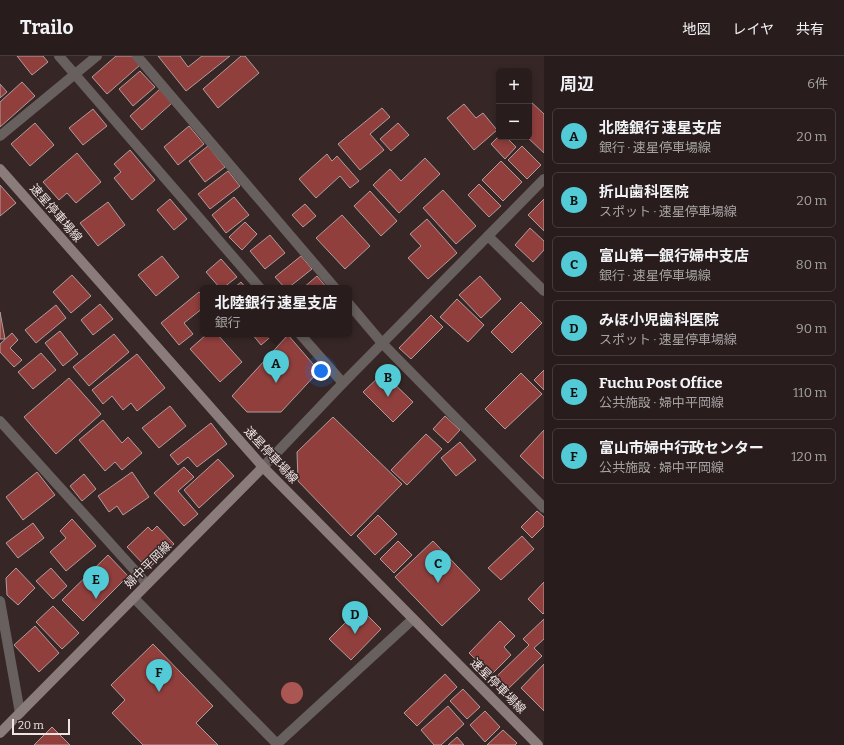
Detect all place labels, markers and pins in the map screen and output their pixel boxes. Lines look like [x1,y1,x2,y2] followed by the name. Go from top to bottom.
[263,350,289,383] pin: A
[375,364,401,397] pin: B
[425,550,451,583] pin: C
[83,566,109,599] pin: E
[342,601,368,634] pin: D
[146,659,172,692] pin: F

